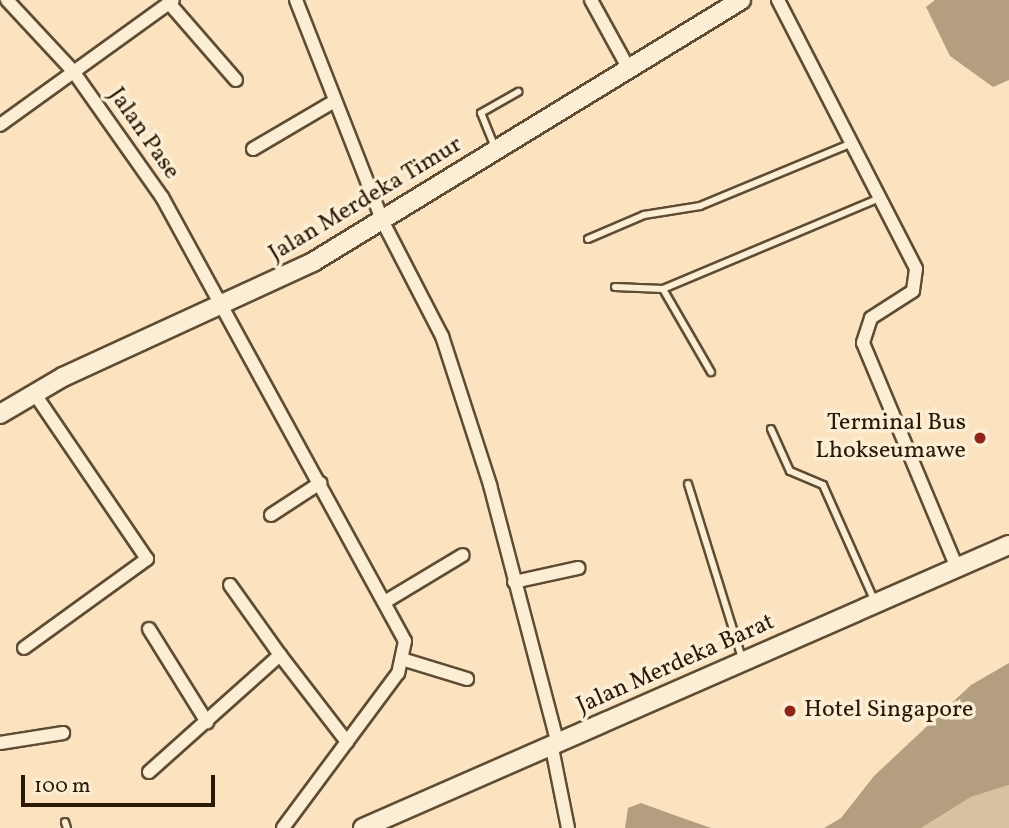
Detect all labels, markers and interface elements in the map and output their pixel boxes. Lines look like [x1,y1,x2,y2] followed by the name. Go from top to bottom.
[101,82,185,186] street label: Jalan Pase
[264,131,468,269] street label: Jalan Merdeka Timur
[815,410,966,466] place label: Terminal Bus Lhokseumawe
[972,430,988,446] marker: Terminal Bus Lhokseumawe
[573,609,779,721] street label: Jalan Merdeka Barat
[804,697,973,725] place label: Hotel Singapore
[782,703,798,719] marker: Hotel Singapore
[24,762,219,806] scale bar
[34,772,91,801] text: 100 m

